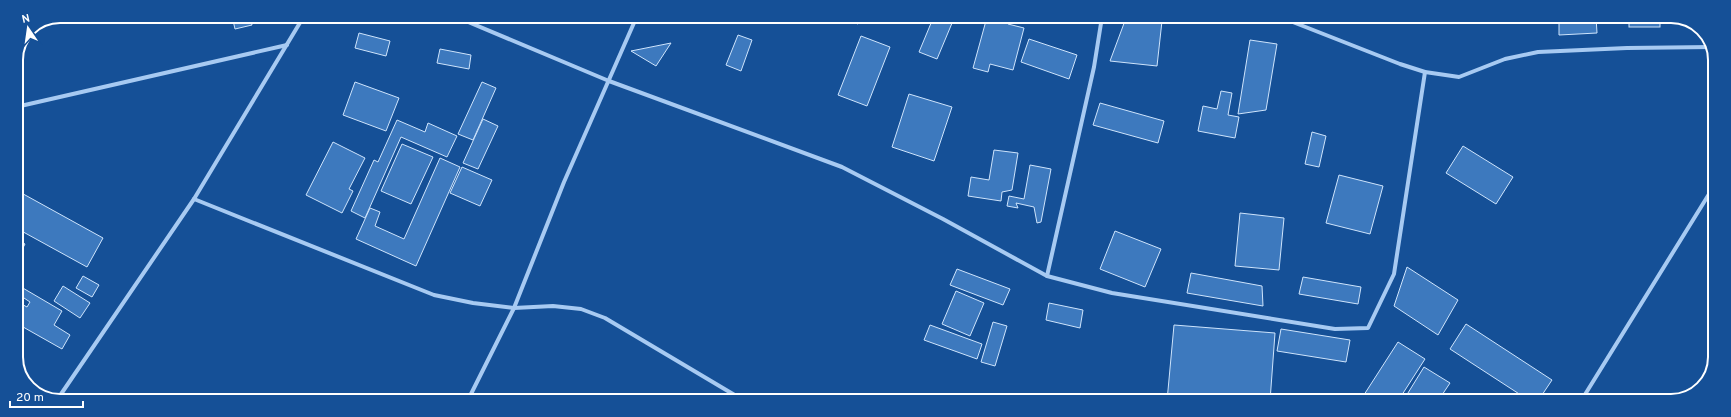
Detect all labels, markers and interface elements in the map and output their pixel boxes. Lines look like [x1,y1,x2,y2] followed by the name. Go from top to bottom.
[8,8,48,48] north arrow
[21,12,31,27] text: N
[10,383,83,409] scale bar
[16,390,44,406] text: 20 m

